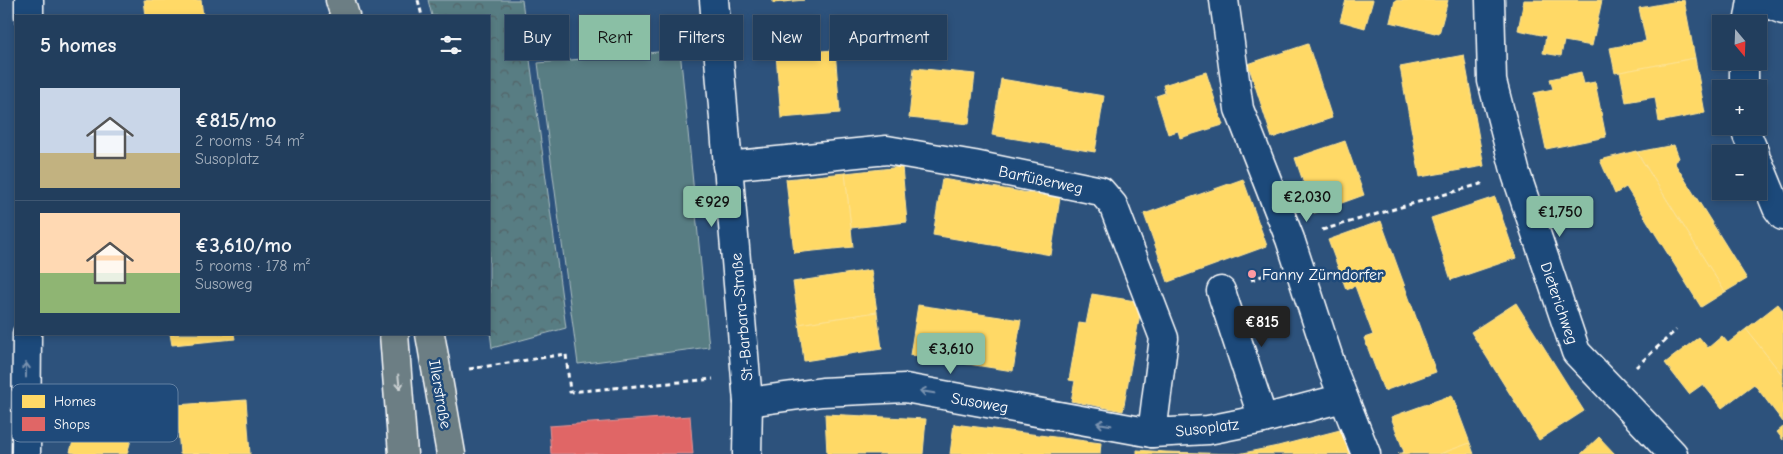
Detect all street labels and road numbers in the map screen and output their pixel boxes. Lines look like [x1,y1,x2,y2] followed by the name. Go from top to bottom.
[997,162,1085,198] street label: Barfüßerweg
[727,252,757,382] street label: St.-Barbara-Straße
[1537,260,1582,347] street label: Dieterichweg
[425,358,455,430] street label: Illerstraße
[950,389,1010,417] street label: Susoweg
[1174,415,1240,441] street label: Susoplatz

